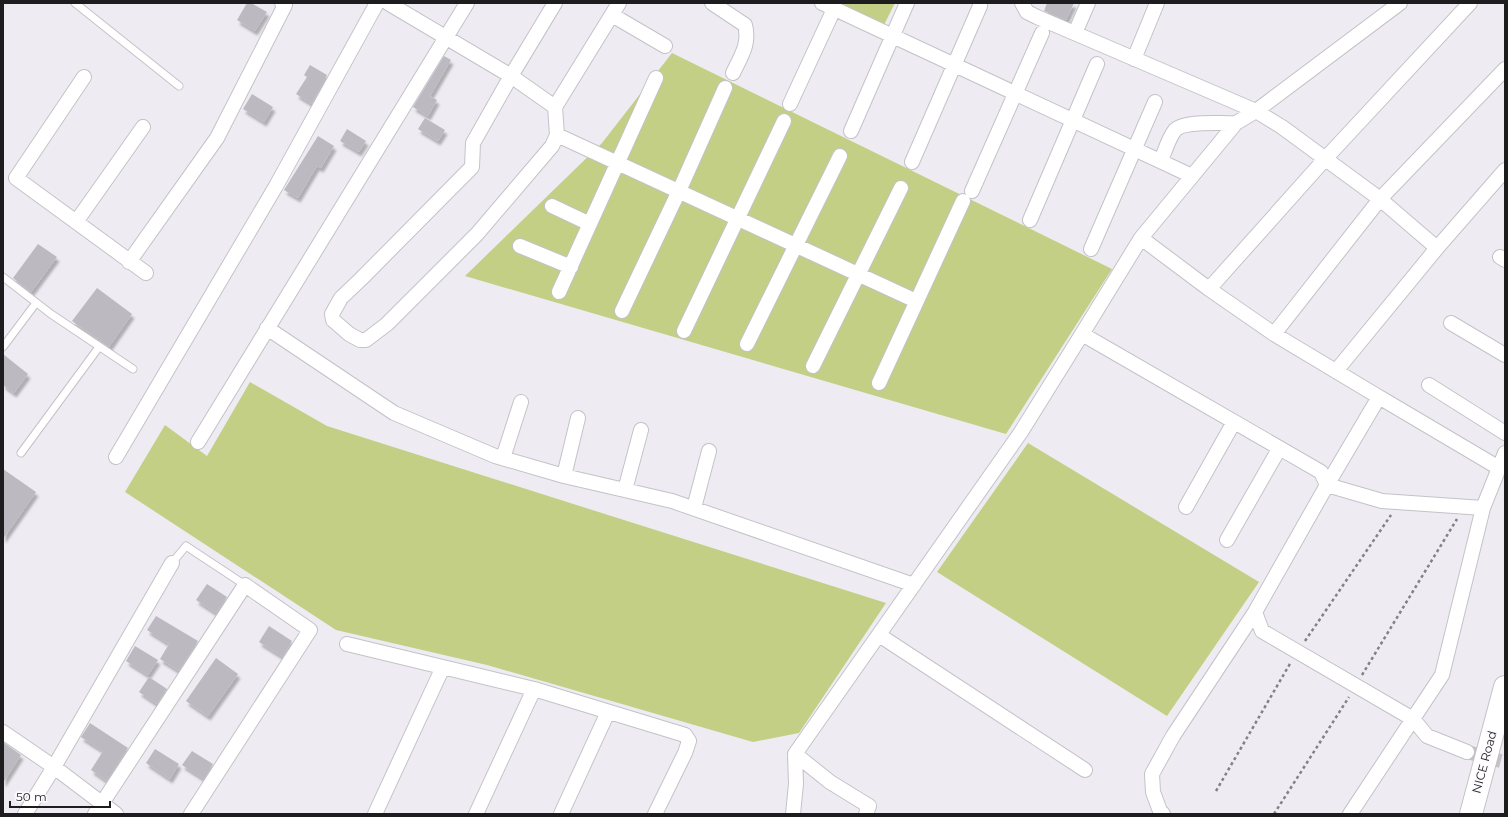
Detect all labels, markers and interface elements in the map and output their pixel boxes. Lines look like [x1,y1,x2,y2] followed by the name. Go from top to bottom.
[1468,729,1500,795] street label: NICE Road
[10,783,110,809] scale bar
[16,789,47,804] text: 50 m

